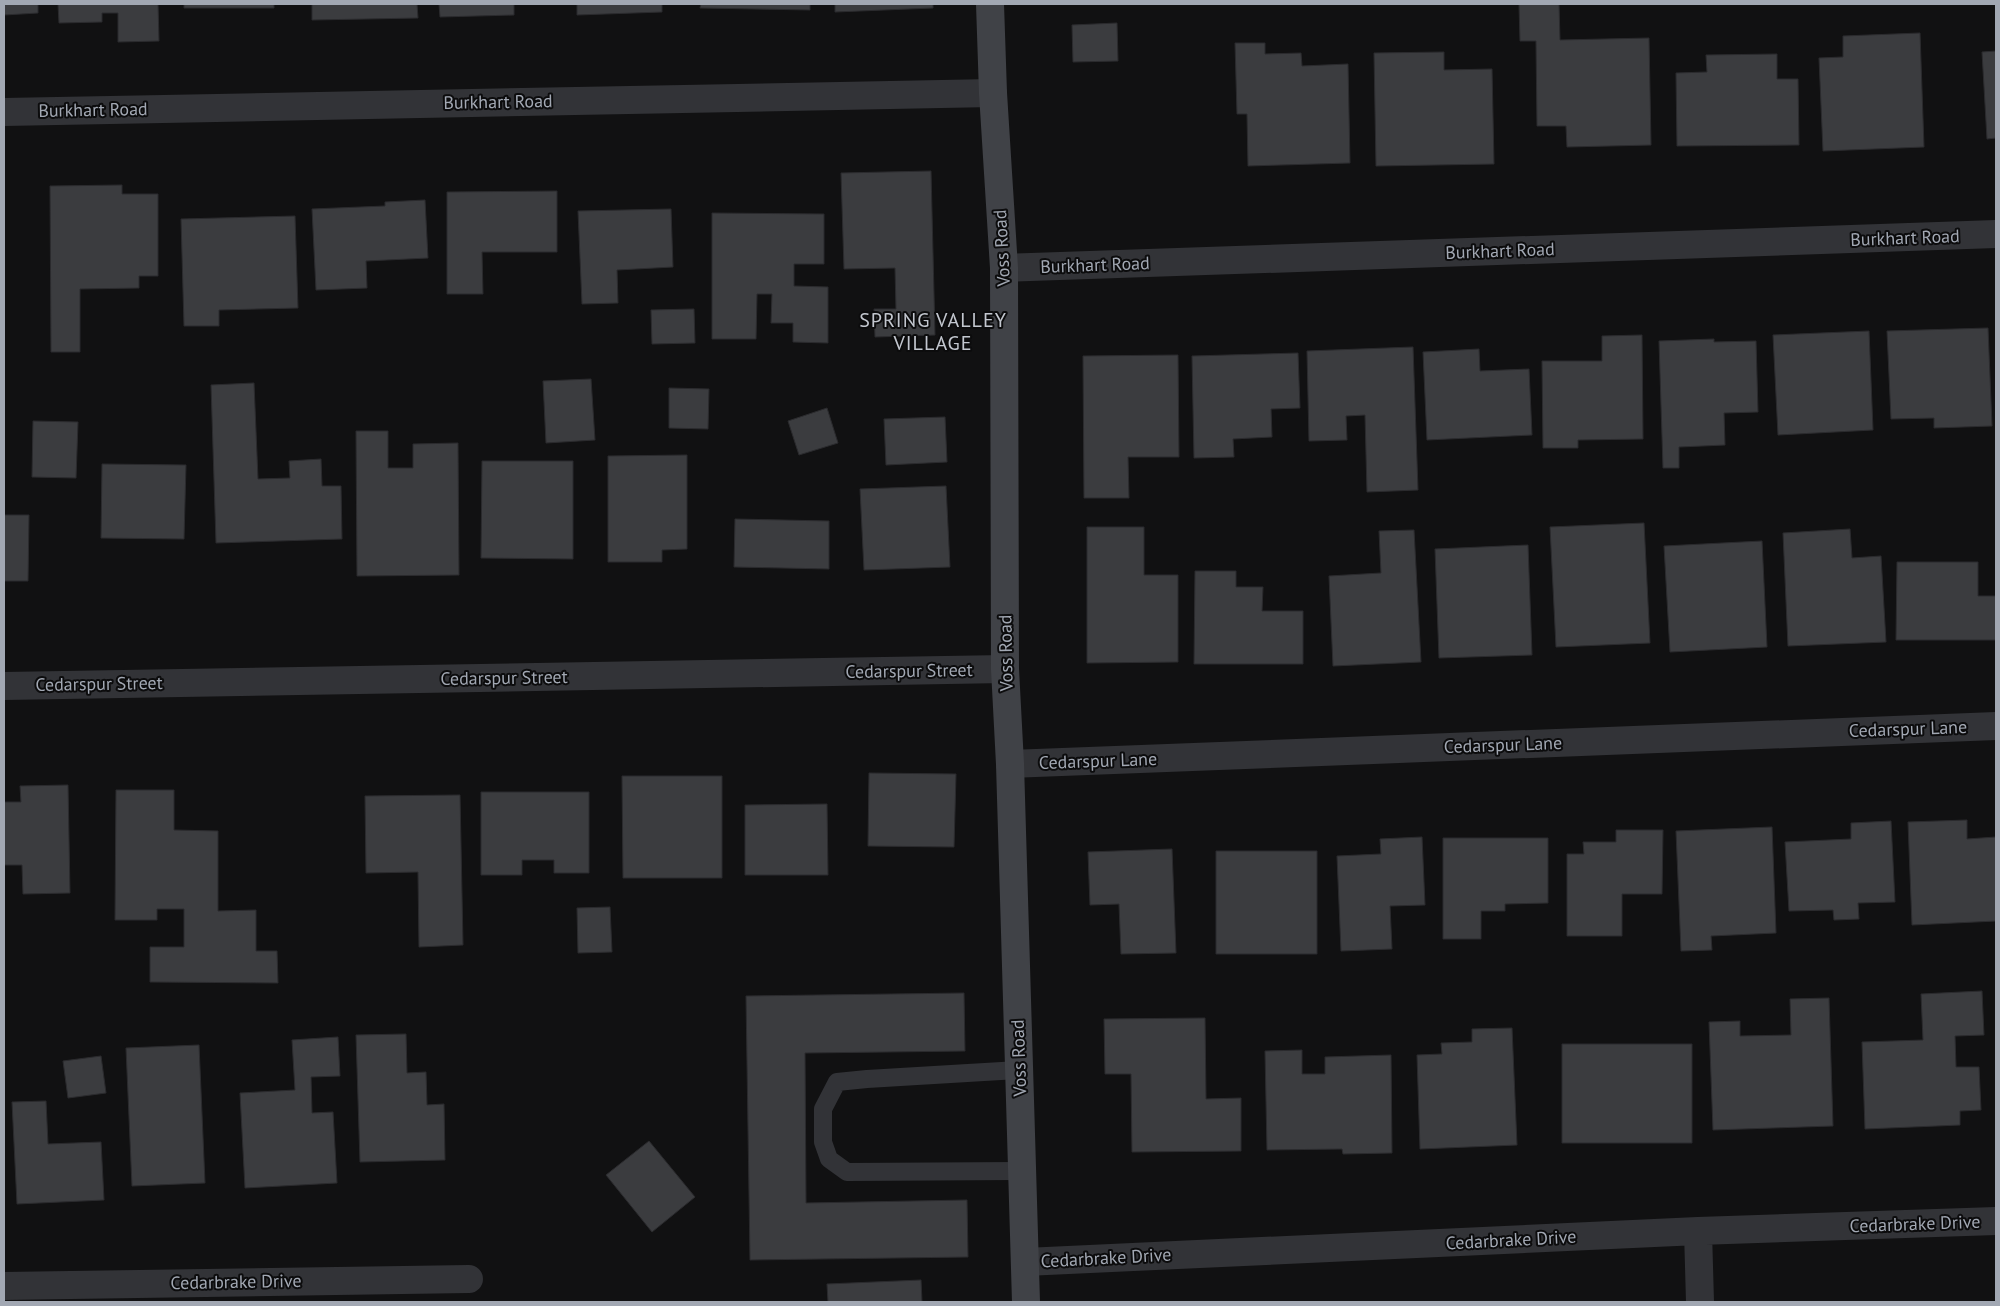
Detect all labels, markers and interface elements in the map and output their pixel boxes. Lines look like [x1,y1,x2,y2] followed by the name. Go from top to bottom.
[443,89,553,114] street label: Burkhart Road
[38,97,148,122] street label: Burkhart Road
[988,209,1015,288] street label: Voss Road
[1850,224,1960,251] street label: Burkhart Road
[1445,237,1555,264] street label: Burkhart Road
[1040,251,1150,278] street label: Burkhart Road
[859,307,1007,356] district label: SPRING VALLEY VILLAGE
[993,614,1018,693] street label: Voss Road
[845,658,973,683] street label: Cedarspur Street
[440,665,568,690] street label: Cedarspur Street
[35,671,163,696] street label: Cedarspur Street
[1848,715,1968,742] street label: Cedarspur Lane
[1443,731,1563,758] street label: Cedarspur Lane
[1038,747,1158,774] street label: Cedarspur Lane
[1006,1019,1031,1098] street label: Voss Road
[1849,1210,1981,1237] street label: Cedarbrake Drive
[1445,1225,1577,1254] street label: Cedarbrake Drive
[1040,1243,1172,1272] street label: Cedarbrake Drive
[170,1269,302,1294] street label: Cedarbrake Drive

